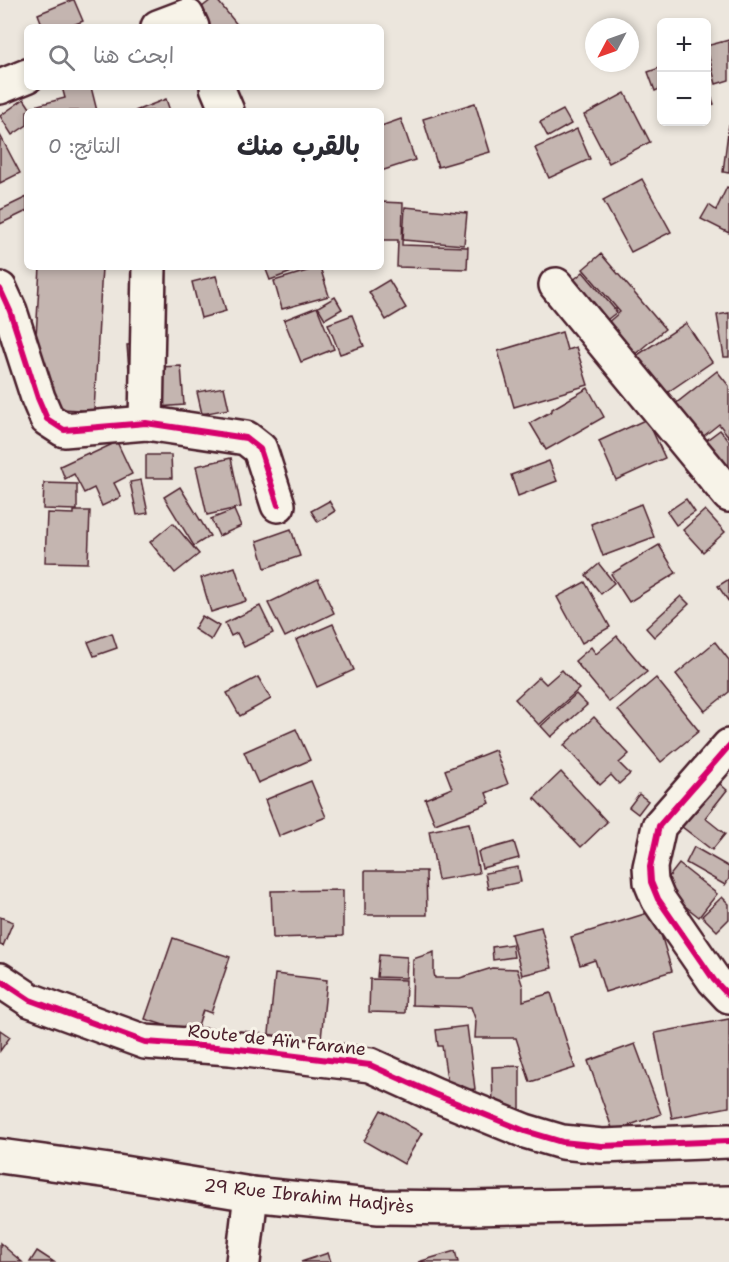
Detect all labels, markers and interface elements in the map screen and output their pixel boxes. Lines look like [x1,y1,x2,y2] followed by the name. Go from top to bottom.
[585,18,639,72] north arrow
[657,18,711,126] map controls
[657,18,711,72] button: +
[24,24,384,90] search box
[45,41,78,74] icon: search
[93,41,174,70] text: ابحث هنا
[657,72,711,126] button: −
[237,128,360,163] text: بالقرب منك
[48,133,121,159] text: النتائج: 0
[187,1019,367,1061] street label: Route de Aïn Farane
[203,1173,415,1219] street label: 29 Rue Ibrahim Hadjrès

